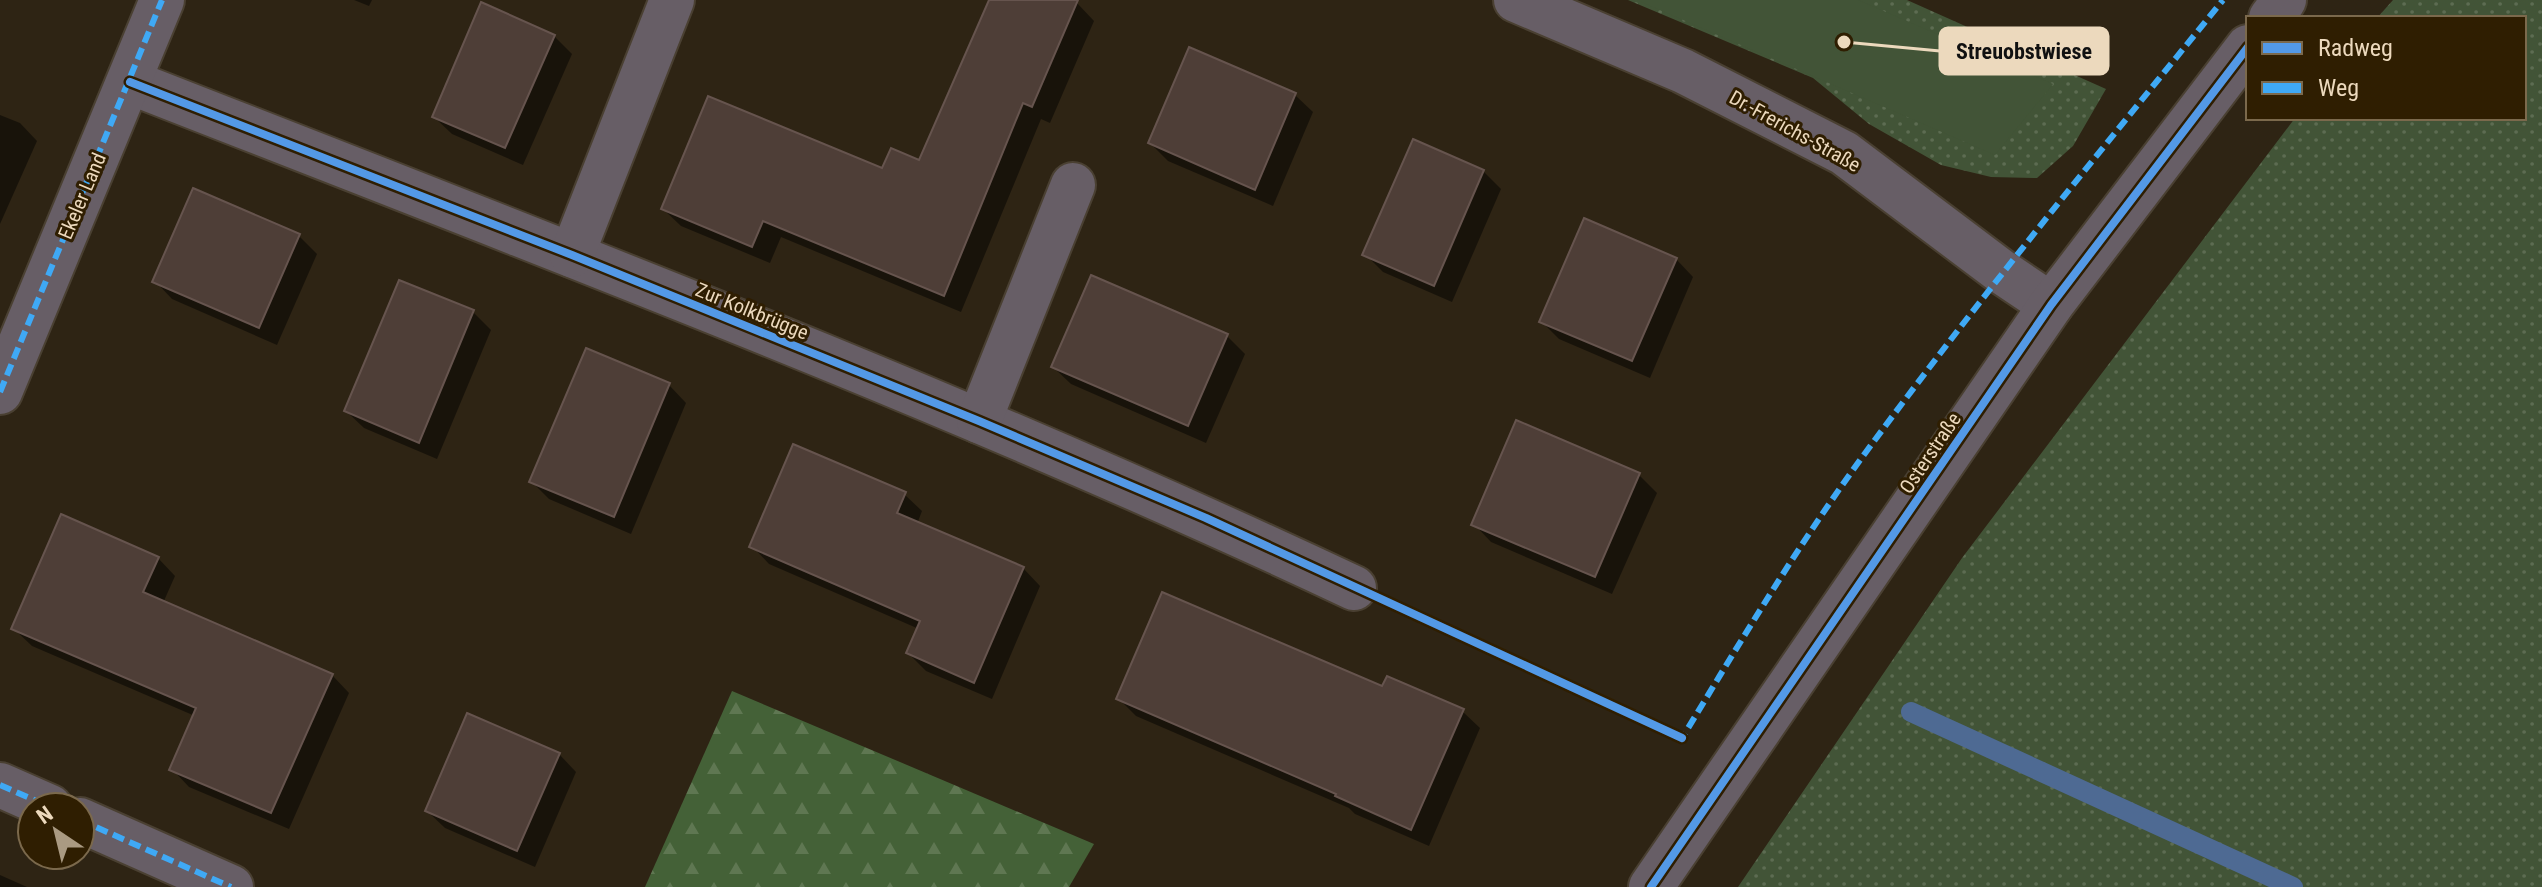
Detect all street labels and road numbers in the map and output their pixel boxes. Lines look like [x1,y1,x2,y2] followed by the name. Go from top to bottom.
[1725,85,1865,177] street label: Dr.-Frerichs-Straße
[53,149,111,243] street label: Ekeler Land
[692,277,812,345] street label: Zur Kolkbrügge
[1894,408,1966,498] street label: Osterstraße

